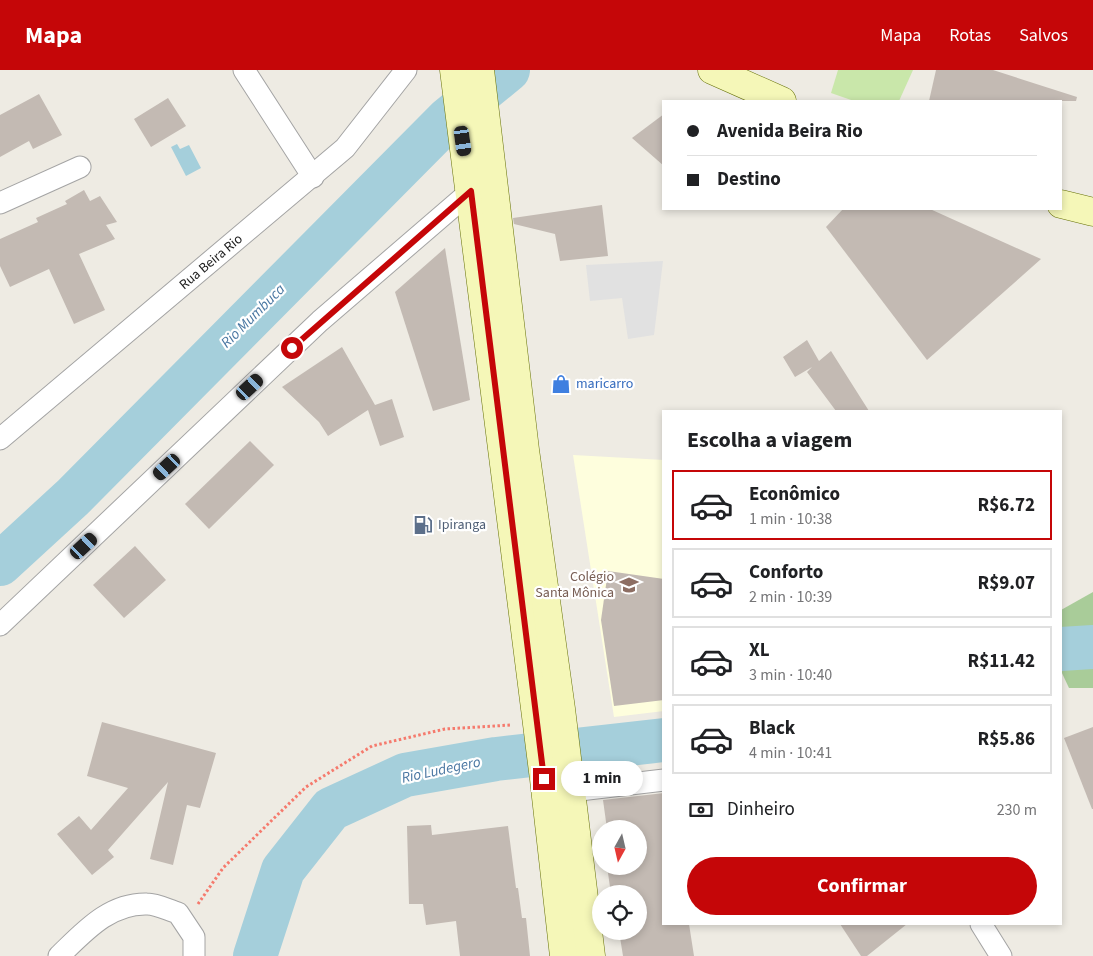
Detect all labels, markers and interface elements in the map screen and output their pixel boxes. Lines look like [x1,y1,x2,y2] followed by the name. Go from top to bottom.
[25,18,82,53] text: Mapa
[880,23,921,48] text: Mapa
[949,23,991,48] text: Rotas
[1019,23,1068,48] text: Salvos
[717,118,863,145] text: Avenida Beira Rio
[453,125,472,157] car
[717,166,781,193] text: Destino
[175,229,247,295] street label: Rua Beira Rio
[216,279,290,353] water label: Rio Mumbuca
[281,337,303,359] route start
[233,371,266,403] car
[550,373,572,395] shop icon: maricarro
[576,374,633,394] place label: maricarro
[687,424,852,456] text: Escolha a viagem
[150,451,183,483] car
[749,481,840,508] text: Econômico
[689,483,734,528] icon: car
[978,492,1035,519] text: R$6.72
[749,508,832,530] text: 1 min · 10:38
[412,514,434,536] fuel station icon: Ipiranga
[438,515,486,535] place label: Ipiranga
[67,530,100,562] car
[749,559,823,586] text: Conforto
[689,561,734,606] icon: car
[535,567,614,603] place label: Colégio Santa Mônica
[978,570,1035,597] text: R$9.07
[618,574,640,596] school or university icon: Colégio Santa Mônica
[749,586,832,608] text: 2 min · 10:39
[749,637,770,664] text: XL
[689,639,734,684] icon: car
[967,648,1035,675] text: R$11.42
[749,664,832,686] text: 3 min · 10:40
[749,715,795,742] text: Black
[689,717,734,762] icon: car
[978,726,1035,753] text: R$5.86
[749,742,832,764] text: 4 min · 10:41
[400,751,483,789] water label: Rio Ludegero
[562,762,644,796] callout: 1 min
[583,767,621,789] text: 1 min
[533,768,555,790] route end
[687,796,715,824] icon: cash
[727,796,795,823] text: Dinheiro
[997,799,1037,821] text: 230 m
[592,820,648,875] north arrow
[592,820,647,940] map controls
[687,857,1037,915] button: Confirmar
[592,885,647,940] button: locate

